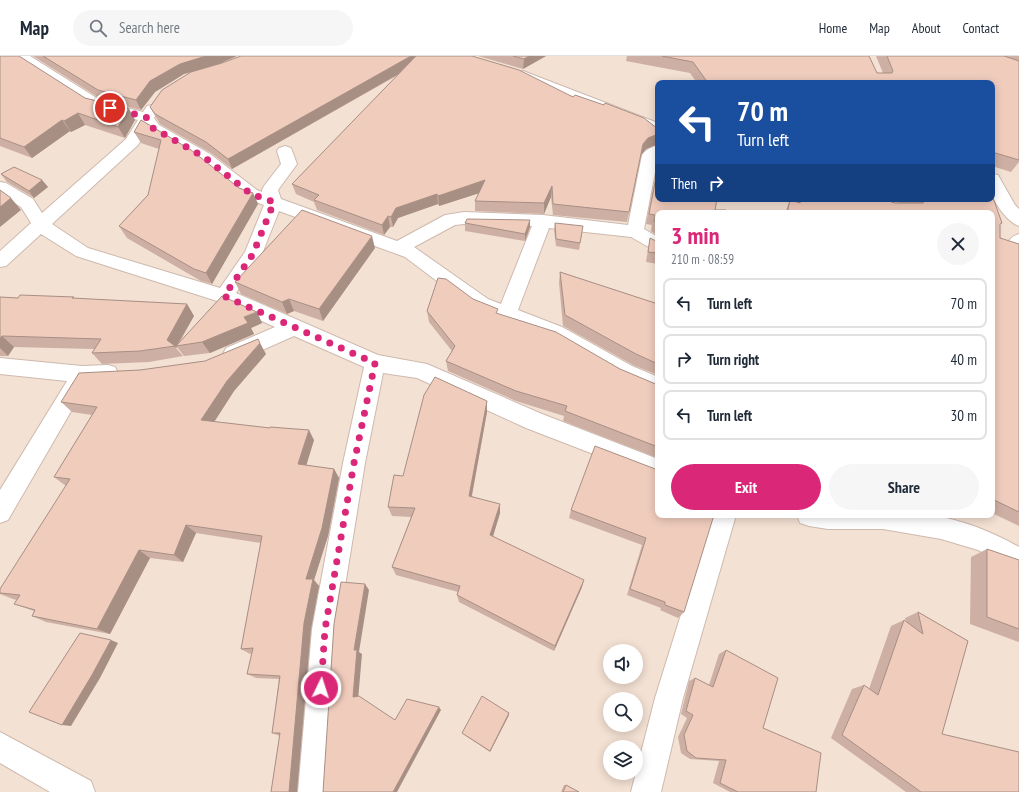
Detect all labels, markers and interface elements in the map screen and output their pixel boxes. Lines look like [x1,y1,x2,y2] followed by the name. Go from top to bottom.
[73,10,353,46] search box
[20,16,49,40] text: Map
[87,17,109,39] icon: search
[119,18,180,37] text: Search here
[819,19,847,37] text: Home
[869,19,890,37] text: Map
[912,19,941,37] text: About
[963,19,999,37] text: Contact
[93,91,127,125] pin
[737,92,788,129] text: 70 m
[671,96,723,148] icon: left
[99,97,121,119] icon: arrive
[737,128,789,151] text: Turn left
[705,172,727,194] icon: right
[671,174,697,193] text: Then
[671,220,719,251] text: 3 min
[937,223,979,265] button: close
[671,251,734,268] text: 210 m · 08:59
[673,292,695,314] icon: left
[707,294,752,313] text: Turn left
[951,294,977,313] text: 70 m
[673,348,695,370] icon: right
[707,350,759,369] text: Turn right
[951,350,977,369] text: 40 m
[673,404,695,426] icon: left
[707,406,752,425] text: Turn left
[951,406,977,425] text: 30 m
[671,464,821,510] button: Exit
[829,464,979,510] button: Share
[603,644,643,780] map controls
[603,644,643,684] button: sound
[300,667,342,709] position arrow
[603,692,643,732] button: search
[603,740,643,780] button: layers

